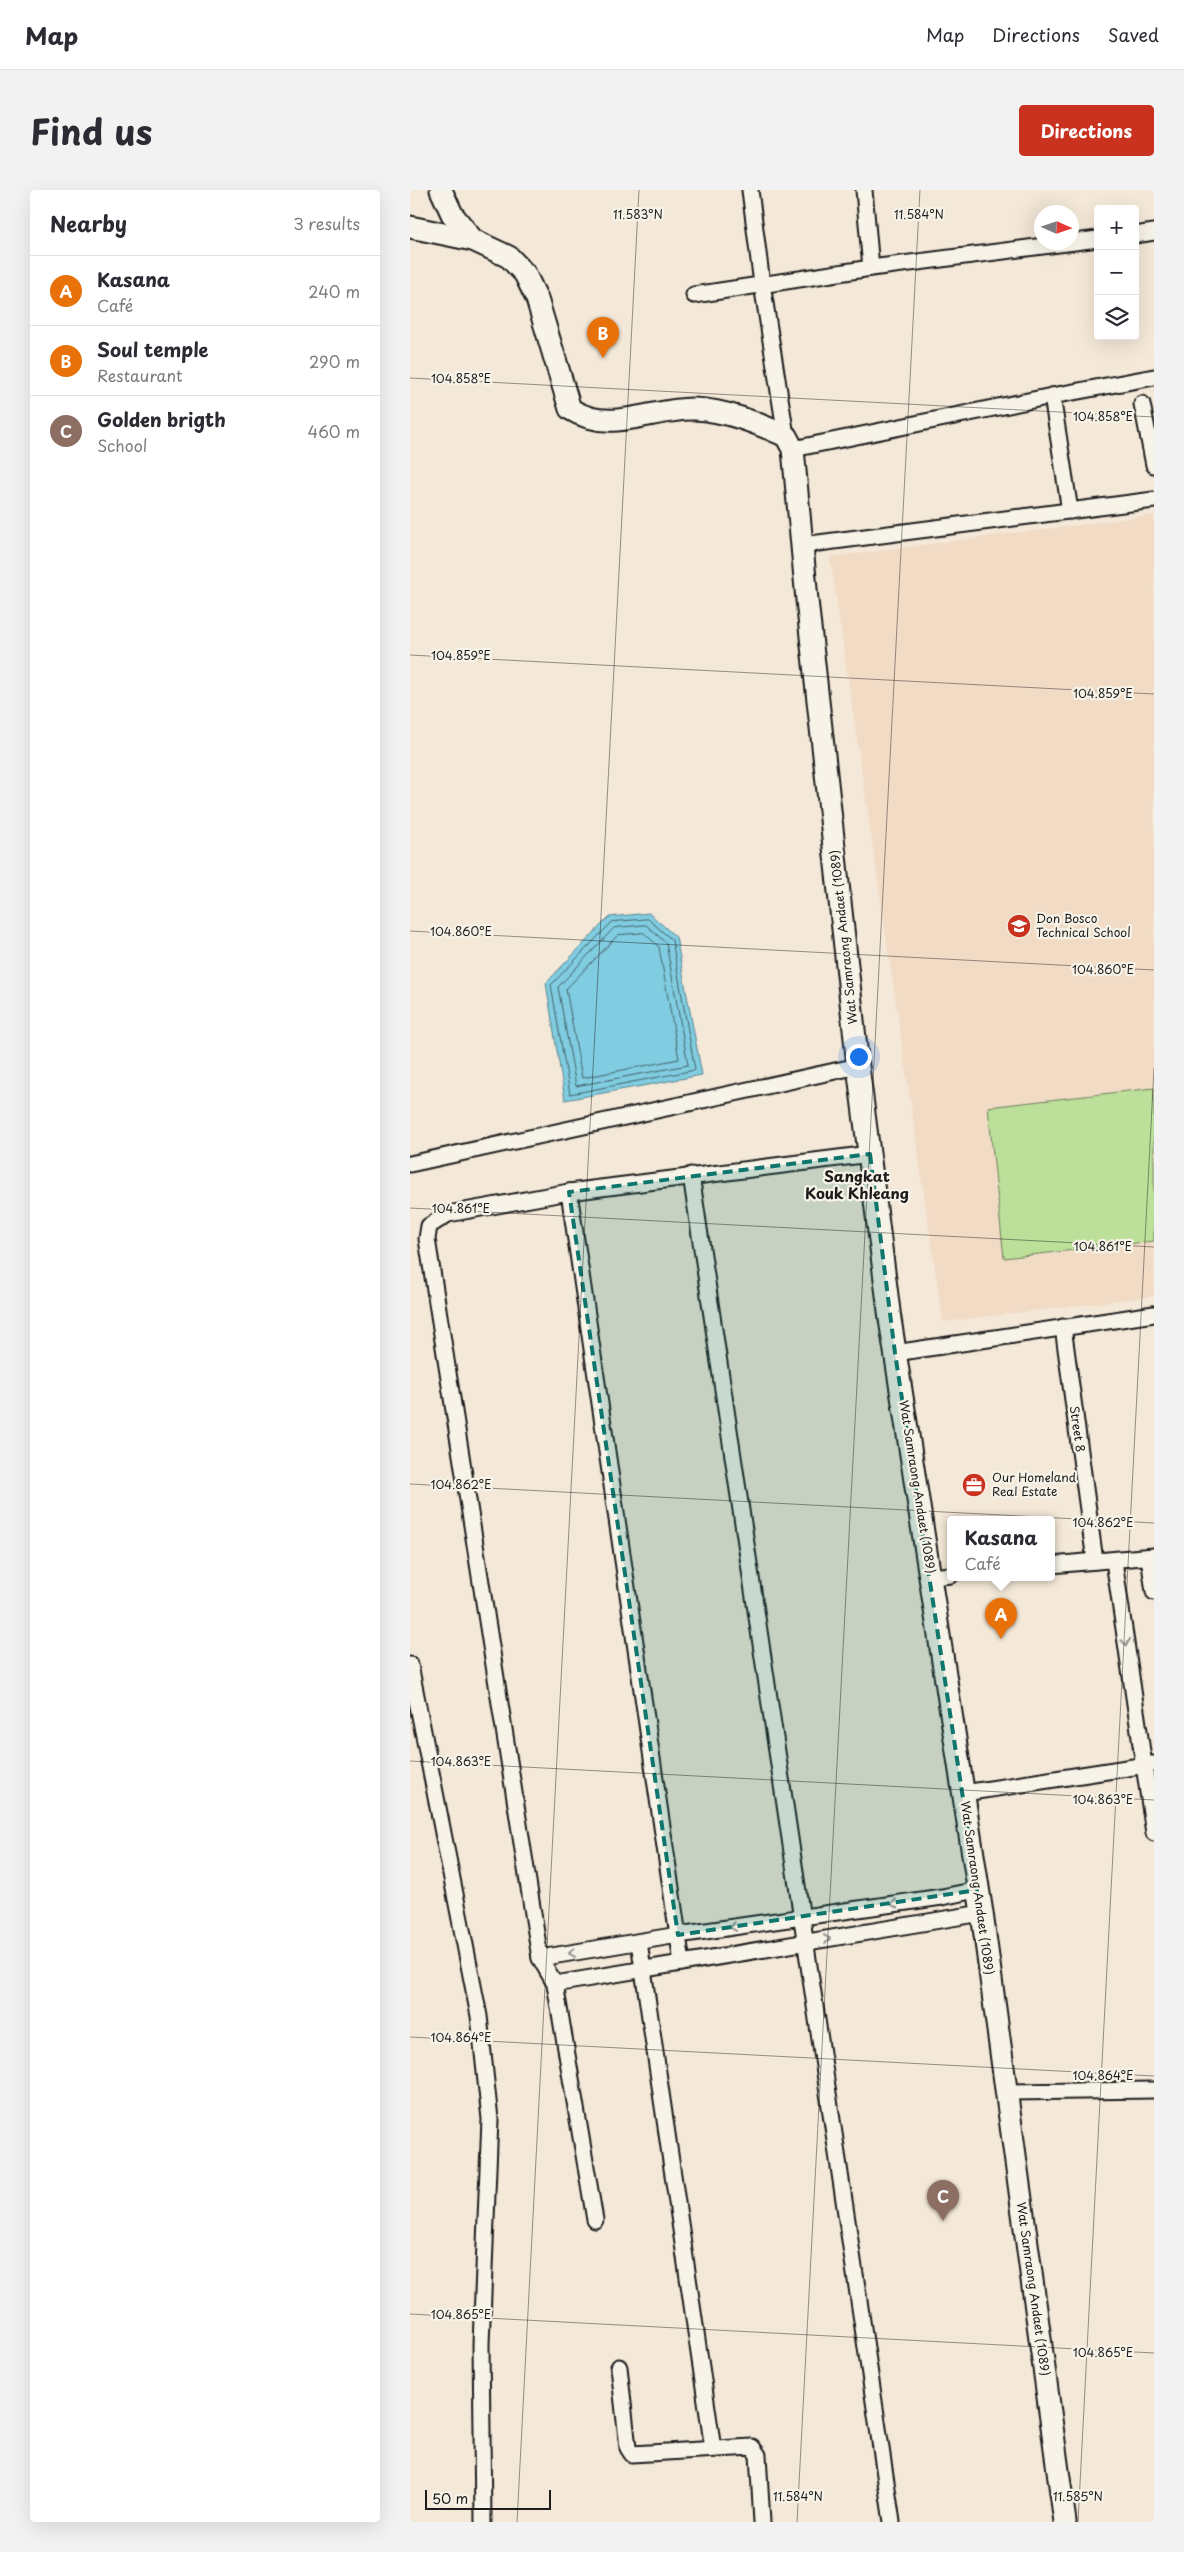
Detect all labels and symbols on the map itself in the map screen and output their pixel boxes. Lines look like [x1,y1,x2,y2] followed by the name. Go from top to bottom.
[613,205,663,223] text: 11.583°N
[894,205,944,223] text: 11.584°N
[1034,205,1079,250] north arrow
[587,317,619,358] pin: B
[431,369,491,387] text: 104.858°E
[1073,407,1133,425] text: 104.858°E
[431,646,491,664] text: 104.859°E
[1073,684,1133,702] text: 104.859°E
[825,849,861,1025] street label: Wat Samraong Andaet (1089)
[1036,909,1131,941] place label: Don Bosco Technical School
[1006,913,1032,939] school or university icon: Don Bosco Technical School
[430,922,492,940] text: 104.860°E
[1072,960,1134,978] text: 104.860°E
[846,1044,872,1070] your location
[805,1164,909,1204] district label: Sangkat Kouk Khleang
[432,1199,490,1217] text: 104.861°E
[1074,1237,1132,1255] text: 104.861°E
[895,1399,941,1575] street label: Wat Samraong Andaet (1089)
[1066,1405,1090,1453] street label: Street 8
[992,1468,1077,1500] place label: Our Homeland Real Estate
[961,1472,987,1498] office icon: Our Homeland Real Estate
[430,1475,492,1493] text: 104.862°E
[1072,1513,1134,1531] text: 104.862°E
[985,1598,1017,1639] pin: A
[1120,1639,1131,1647] one-way arrow
[431,1752,491,1770] text: 104.863°E
[1073,1790,1133,1808] text: 104.863°E
[957,1800,999,1976] street label: Wat Samraong Andaet (1089)
[889,1898,897,1909] one-way arrow
[729,1921,737,1932] one-way arrow
[824,1934,832,1945] one-way arrow
[568,1947,577,1957] one-way arrow
[431,2028,491,2046] text: 104.864°E
[1073,2066,1133,2084] text: 104.864°E
[927,2180,959,2221] pin: C
[1013,2201,1055,2377] street label: Wat Samraong Andaet (1089)
[431,2305,491,2323] text: 104.865°E
[1073,2343,1133,2361] text: 104.865°E
[425,2487,551,2510] scale bar
[773,2487,823,2505] text: 11.584°N
[1053,2487,1103,2505] text: 11.585°N

